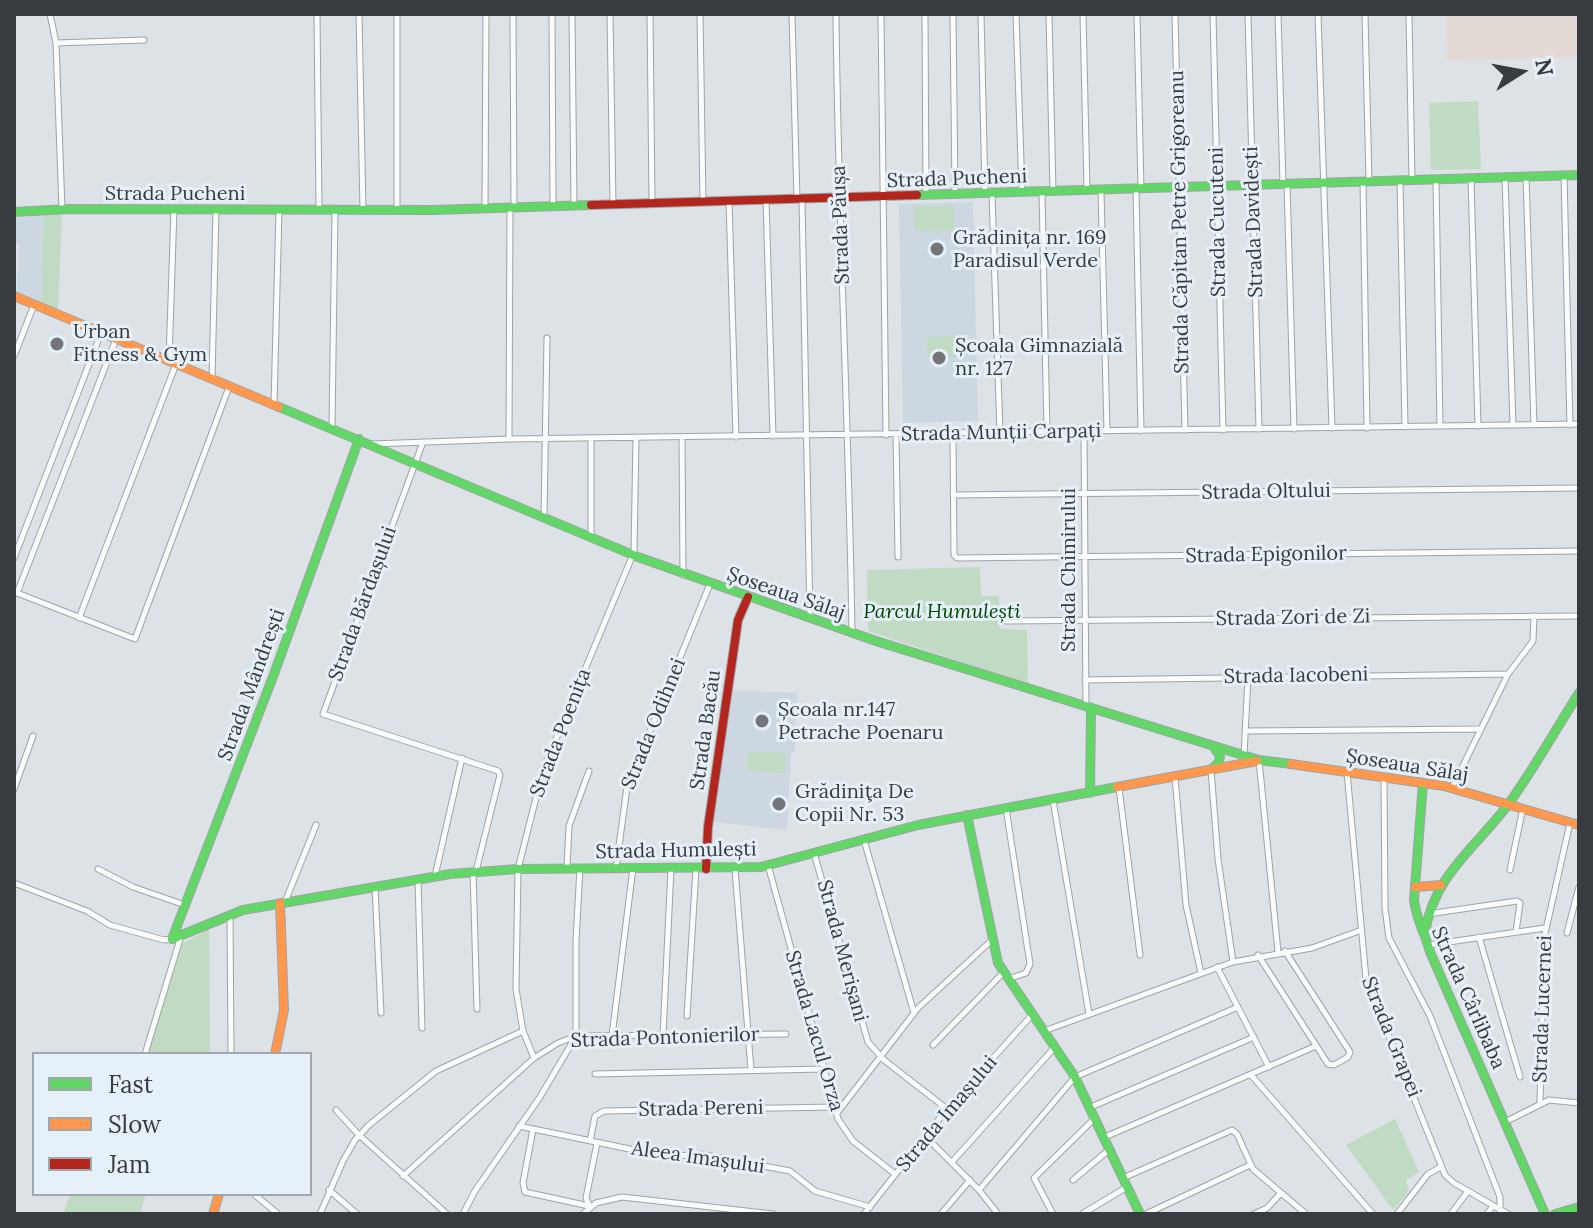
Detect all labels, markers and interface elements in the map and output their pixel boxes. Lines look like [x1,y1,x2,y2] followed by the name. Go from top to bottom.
[1481,32,1561,112] north arrow
[1529,56,1560,78] text: N
[1165,70,1195,374] street label: Strada Căpitan Petre Grigoreanu
[1239,146,1269,298] street label: Strada Davidești
[1205,147,1231,297] street label: Strada Cucuteni
[827,165,855,285] street label: Strada Păușa
[886,165,1028,193] street label: Strada Pucheni
[105,182,245,206] street label: Strada Pucheni
[953,226,1107,273] place label: Grădinița nr. 169 Paradisul Verde
[928,240,946,258] marker: Grădinița nr. 169 Paradisul Verde
[73,320,207,367] place label: Urban Fitness & Gym
[955,334,1123,381] place label: Școala Gimnazială nr. 127
[48,335,66,353] marker: Urban Fitness & Gym
[930,349,948,367] marker: Școala Gimnazială nr. 127
[901,419,1101,447] street label: Strada Munții Carpați
[1201,479,1331,505] street label: Strada Oltului
[1057,488,1081,652] street label: Strada Chimirului
[324,523,402,685] street label: Strada Bărdașului
[1185,542,1347,568] street label: Strada Epigonilor
[724,563,848,625] street label: Șoseaua Sălaj
[863,600,1021,624] park label: Parcul Humulești
[1216,605,1370,631] street label: Strada Zori de Zi
[213,606,291,764] street label: Strada Mândrești
[617,655,691,793] street label: Strada Odihnei
[1223,663,1369,689] street label: Strada Iacobeni
[525,665,597,801] street label: Strada Poenița
[686,668,726,792] street label: Strada Bacău
[778,698,943,745] place label: Școala nr.147 Petrache Poenaru
[753,712,771,730] marker: Școala nr.147 Petrache Poenaru
[1344,744,1470,788] street label: Șoseaua Sălaj
[795,780,914,827] place label: Grădiniţa De Copii Nr. 53
[770,795,788,813] marker: Grădiniţa De Copii Nr. 53
[595,838,757,864] street label: Strada Humulești
[812,877,872,1025] street label: Strada Merișani
[1426,923,1510,1073] street label: Strada Cârlibaba
[1528,935,1558,1083] street label: Strada Lucernei
[780,948,848,1114] street label: Strada Lacul Orza
[1356,973,1426,1101] street label: Strada Grapei
[570,1023,760,1053] street label: Strada Pontonierilor
[891,1051,1003,1177] street label: Strada Imașului
[32,1052,312,1196] legend
[108,1069,153,1100] text: Fast
[638,1096,764,1122] street label: Strada Pereni
[108,1109,161,1140] text: Slow
[630,1137,766,1179] street label: Aleea Imașului
[108,1149,150,1180] text: Jam

